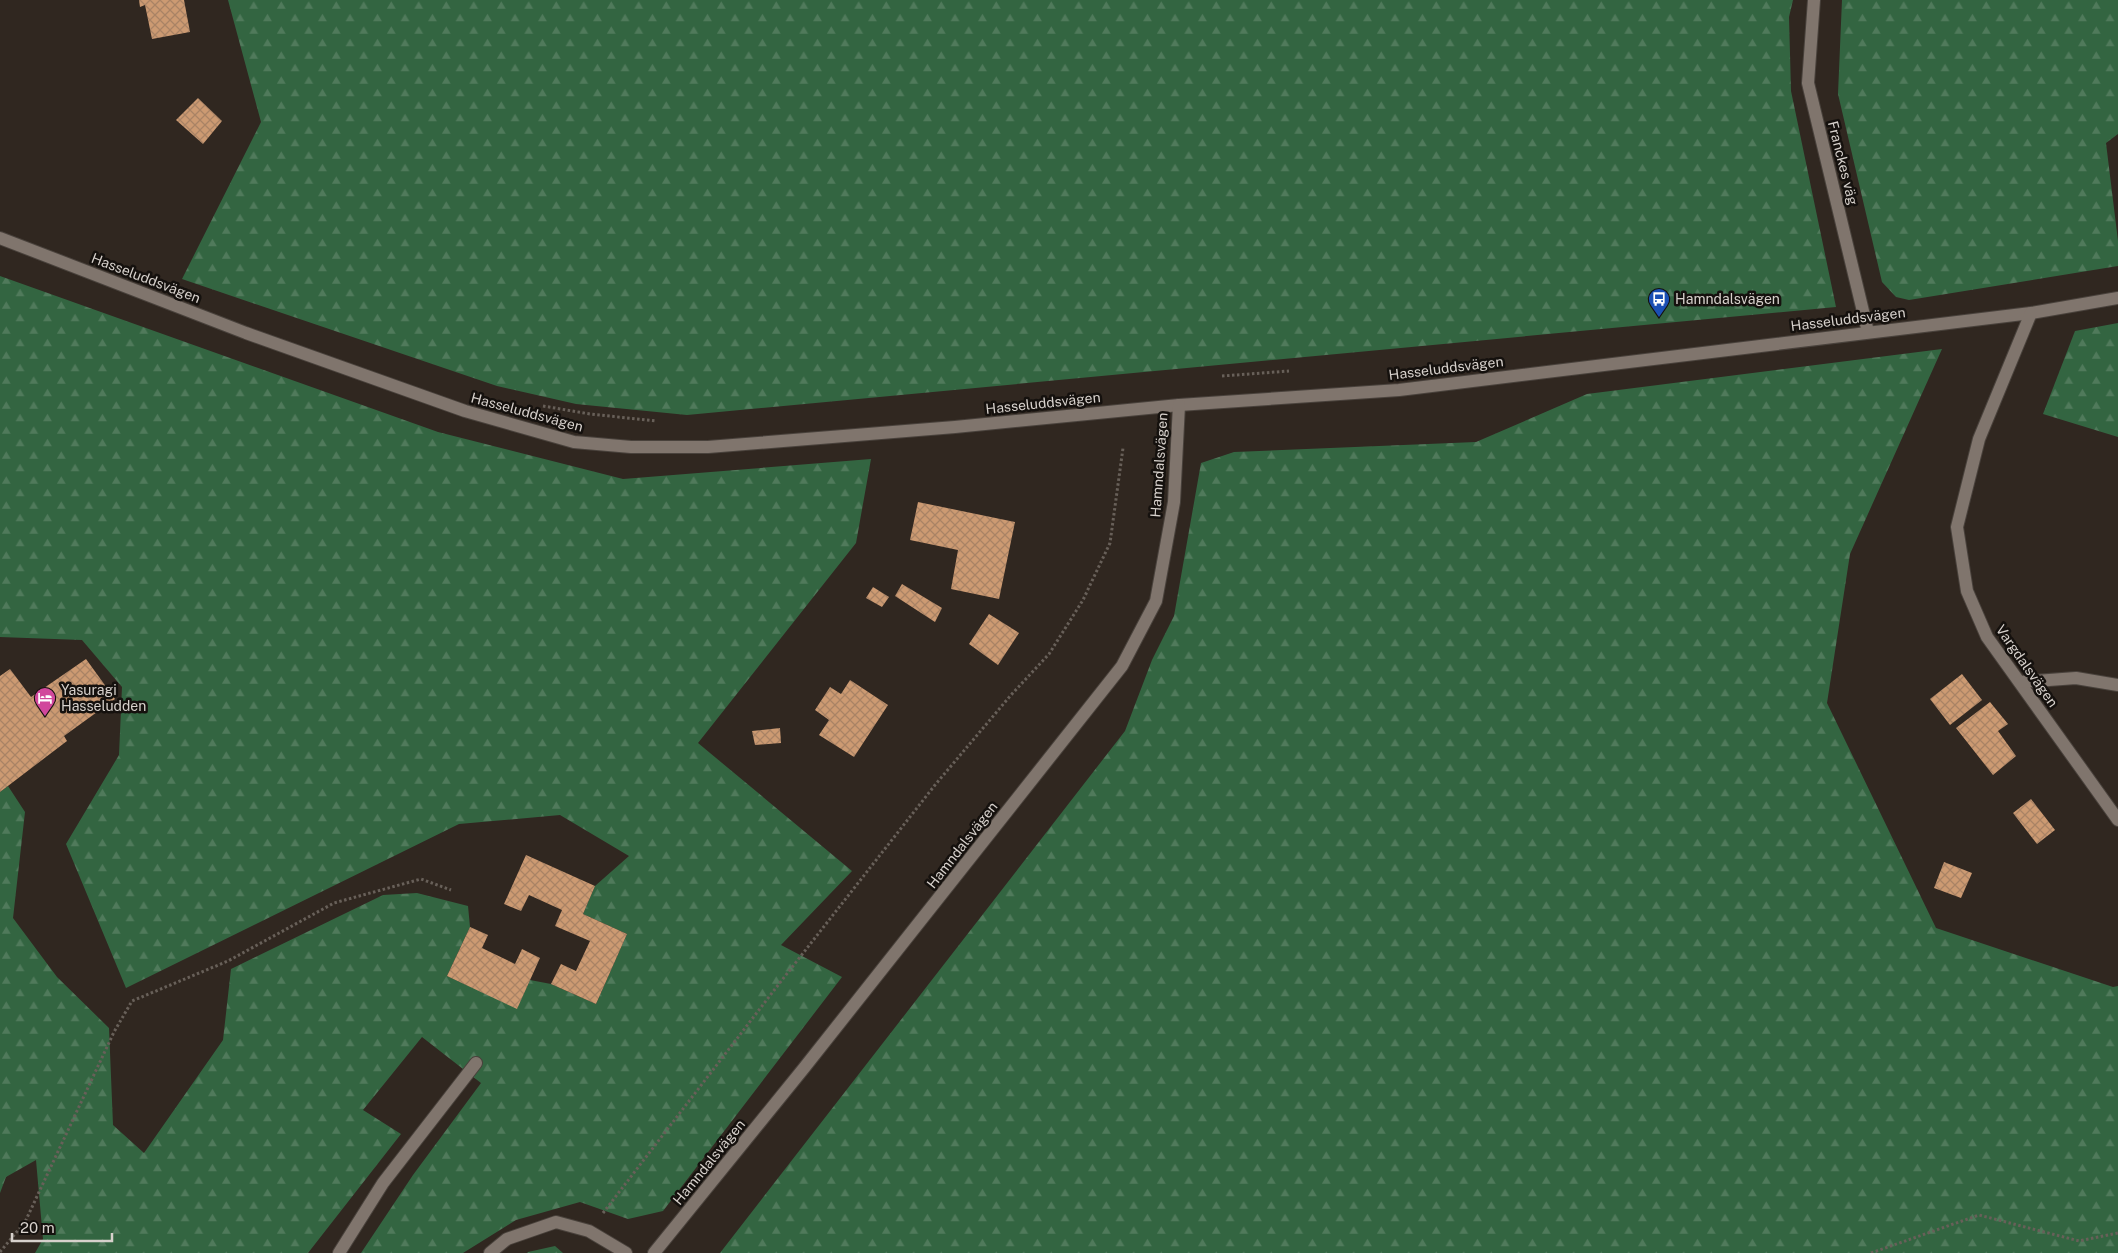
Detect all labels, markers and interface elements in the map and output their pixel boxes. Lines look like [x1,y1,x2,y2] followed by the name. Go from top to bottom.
[1825,119,1861,207] street label: Franckes väg
[89,250,203,306] street label: Hasseluddsvägen
[1647,287,1671,318] bus stop icon: Hamndalsvägen
[1675,291,1780,307] place label: Hamndalsvägen
[1790,304,1906,334] street label: Hasseluddsvägen
[1388,353,1504,383] street label: Hasseluddsvägen
[469,389,585,435] street label: Hasseluddsvägen
[985,389,1101,417] street label: Hasseluddsvägen
[1147,412,1171,518] street label: Hamndalsvägen
[1993,622,2061,710] street label: Vargdalsvägen
[61,682,146,714] place label: Yasuragi Hasseludden
[33,686,57,717] hotel icon: Yasuragi Hasseludden
[923,799,1001,891] street label: Hamndalsvägen
[670,1116,748,1208] street label: Hamndalsvägen
[12,1210,112,1242] scale bar
[20,1219,55,1236] text: 20 m

